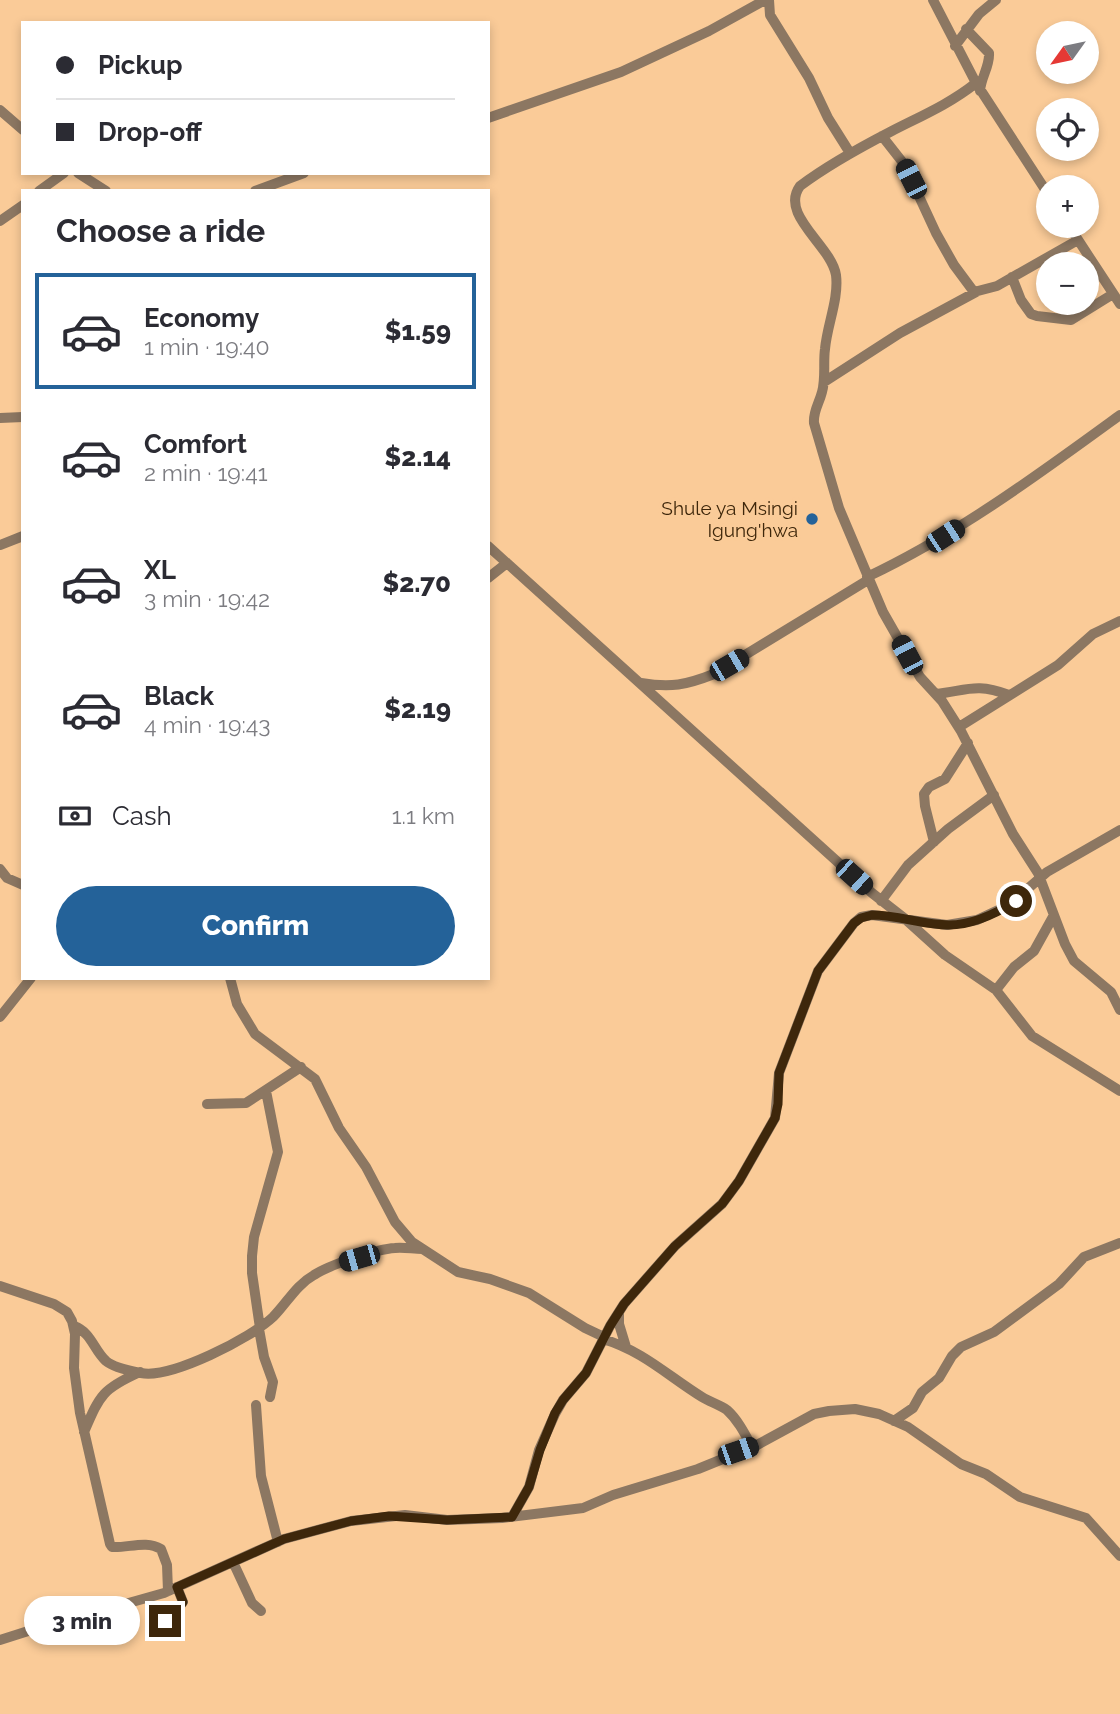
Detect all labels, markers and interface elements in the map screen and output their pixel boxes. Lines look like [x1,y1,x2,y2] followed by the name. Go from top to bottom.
[1036,21,1099,84] north arrow
[1036,21,1099,315] map controls
[98,50,183,80] text: Pickup
[1036,98,1099,161] button: locate
[98,117,202,147] text: Drop-off
[893,156,930,202] car
[1036,175,1099,238] button: +
[56,212,265,249] text: Choose a ride
[1036,252,1099,315] button: −
[60,300,123,363] icon: car
[144,303,259,333] text: Economy
[385,316,451,346] text: $1.59
[144,333,270,360] text: 1 min · 19:40
[60,426,123,489] icon: car
[144,429,247,459] text: Comfort
[385,442,451,472] text: $2.14
[144,459,268,486] text: 2 min · 19:41
[661,497,798,541] place label: Shule ya Msingi Igung'hwa
[804,511,820,527] marker: Shule ya Msingi Igung'hwa
[922,516,969,556] car
[60,552,123,615] icon: car
[144,555,176,585] text: XL
[383,568,451,598] text: $2.70
[144,585,270,612] text: 3 min · 19:42
[888,632,927,678] car
[706,645,753,685] car
[60,678,123,741] icon: car
[144,681,214,711] text: Black
[384,694,451,724] text: $2.19
[144,711,271,738] text: 4 min · 19:43
[56,797,94,835] icon: cash
[112,801,172,831] text: Cash
[392,802,455,829] text: 1.1 km
[832,855,877,899] car
[1000,885,1032,917] route start
[56,886,455,966] button: Confirm
[336,1242,383,1274] car
[715,1434,762,1468] car
[25,1596,140,1646] callout: 3 min
[149,1605,181,1637] route end
[52,1607,112,1634] text: 3 min

